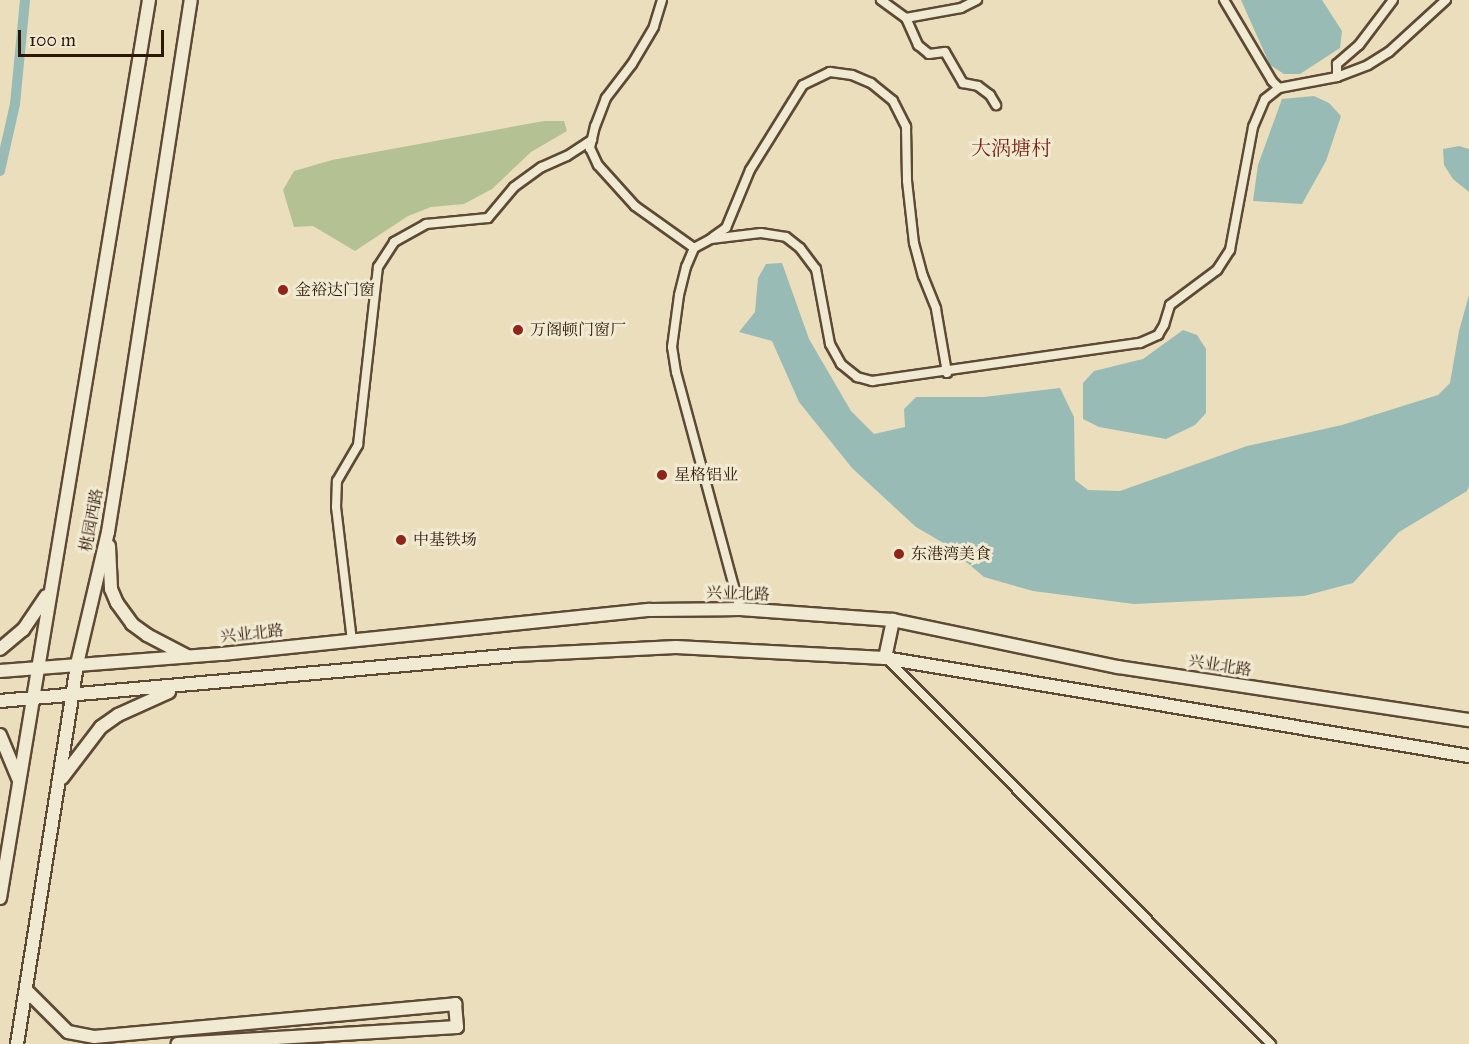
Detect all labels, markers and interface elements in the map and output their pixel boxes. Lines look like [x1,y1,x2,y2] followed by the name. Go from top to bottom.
[21,18,166,56] scale bar
[29,29,76,51] text: 100 m
[971,136,1051,160] district label: 大涡塘村
[295,280,375,300] place label: 金裕达门窗
[276,283,290,297] marker: 金裕达门窗
[530,320,626,340] place label: 万阁顿门窗厂
[511,323,525,337] marker: 万阁顿门窗厂
[674,465,738,485] place label: 星格铝业
[655,468,669,482] marker: 星格铝业
[76,487,108,553] street label: 桃园西路
[413,530,477,550] place label: 中基铁场
[394,533,408,547] marker: 中基铁场
[911,544,991,564] place label: 东港湾美食
[892,547,906,561] marker: 东港湾美食
[706,583,770,605] street label: 兴业北路
[219,621,285,647] street label: 兴业北路
[1187,652,1253,680] street label: 兴业北路

